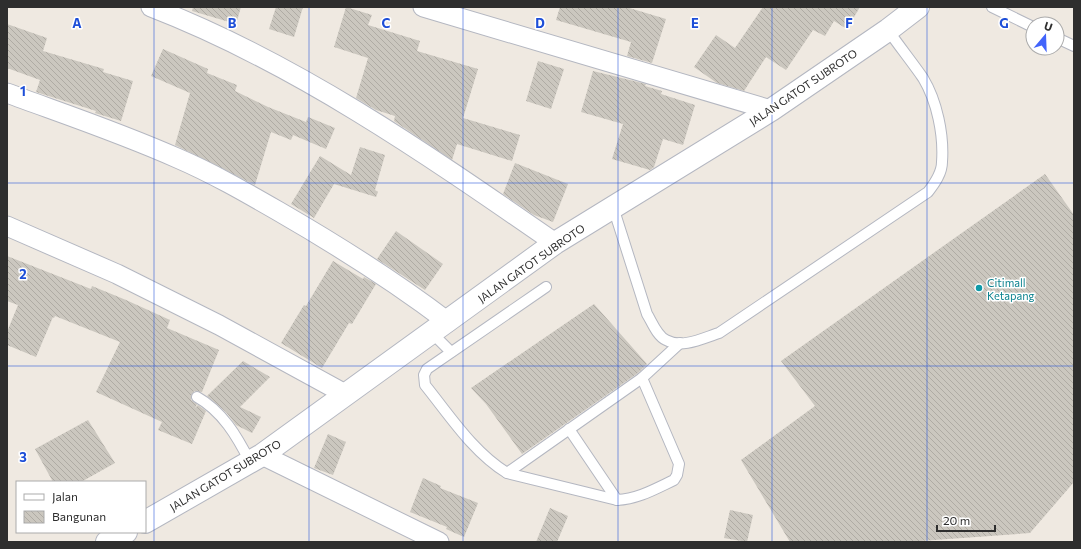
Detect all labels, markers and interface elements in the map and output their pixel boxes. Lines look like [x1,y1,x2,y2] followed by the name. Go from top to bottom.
[72,15,82,31] text: A
[228,15,237,31] text: B
[382,15,391,31] text: C
[535,15,545,31] text: D
[691,15,699,31] text: E
[845,15,853,31] text: F
[999,15,1009,31] text: G
[1025,16,1065,56] north arrow
[1043,19,1054,34] text: U
[747,46,860,129] street label: JALAN GATOT SUBROTO
[20,83,26,99] text: 1
[475,221,587,306] street label: JALAN GATOT SUBROTO
[19,266,27,282] text: 2
[987,276,1035,302] place label: Citimall Ketapang
[974,283,984,293] marker: Citimall Ketapang
[167,437,283,514] street label: JALAN GATOT SUBROTO
[19,449,27,465] text: 3
[16,481,146,533] legend
[52,489,78,504] text: Jalan
[937,507,995,533] scale bar
[52,509,106,523] text: Bangunan
[943,513,970,527] text: 20 m

